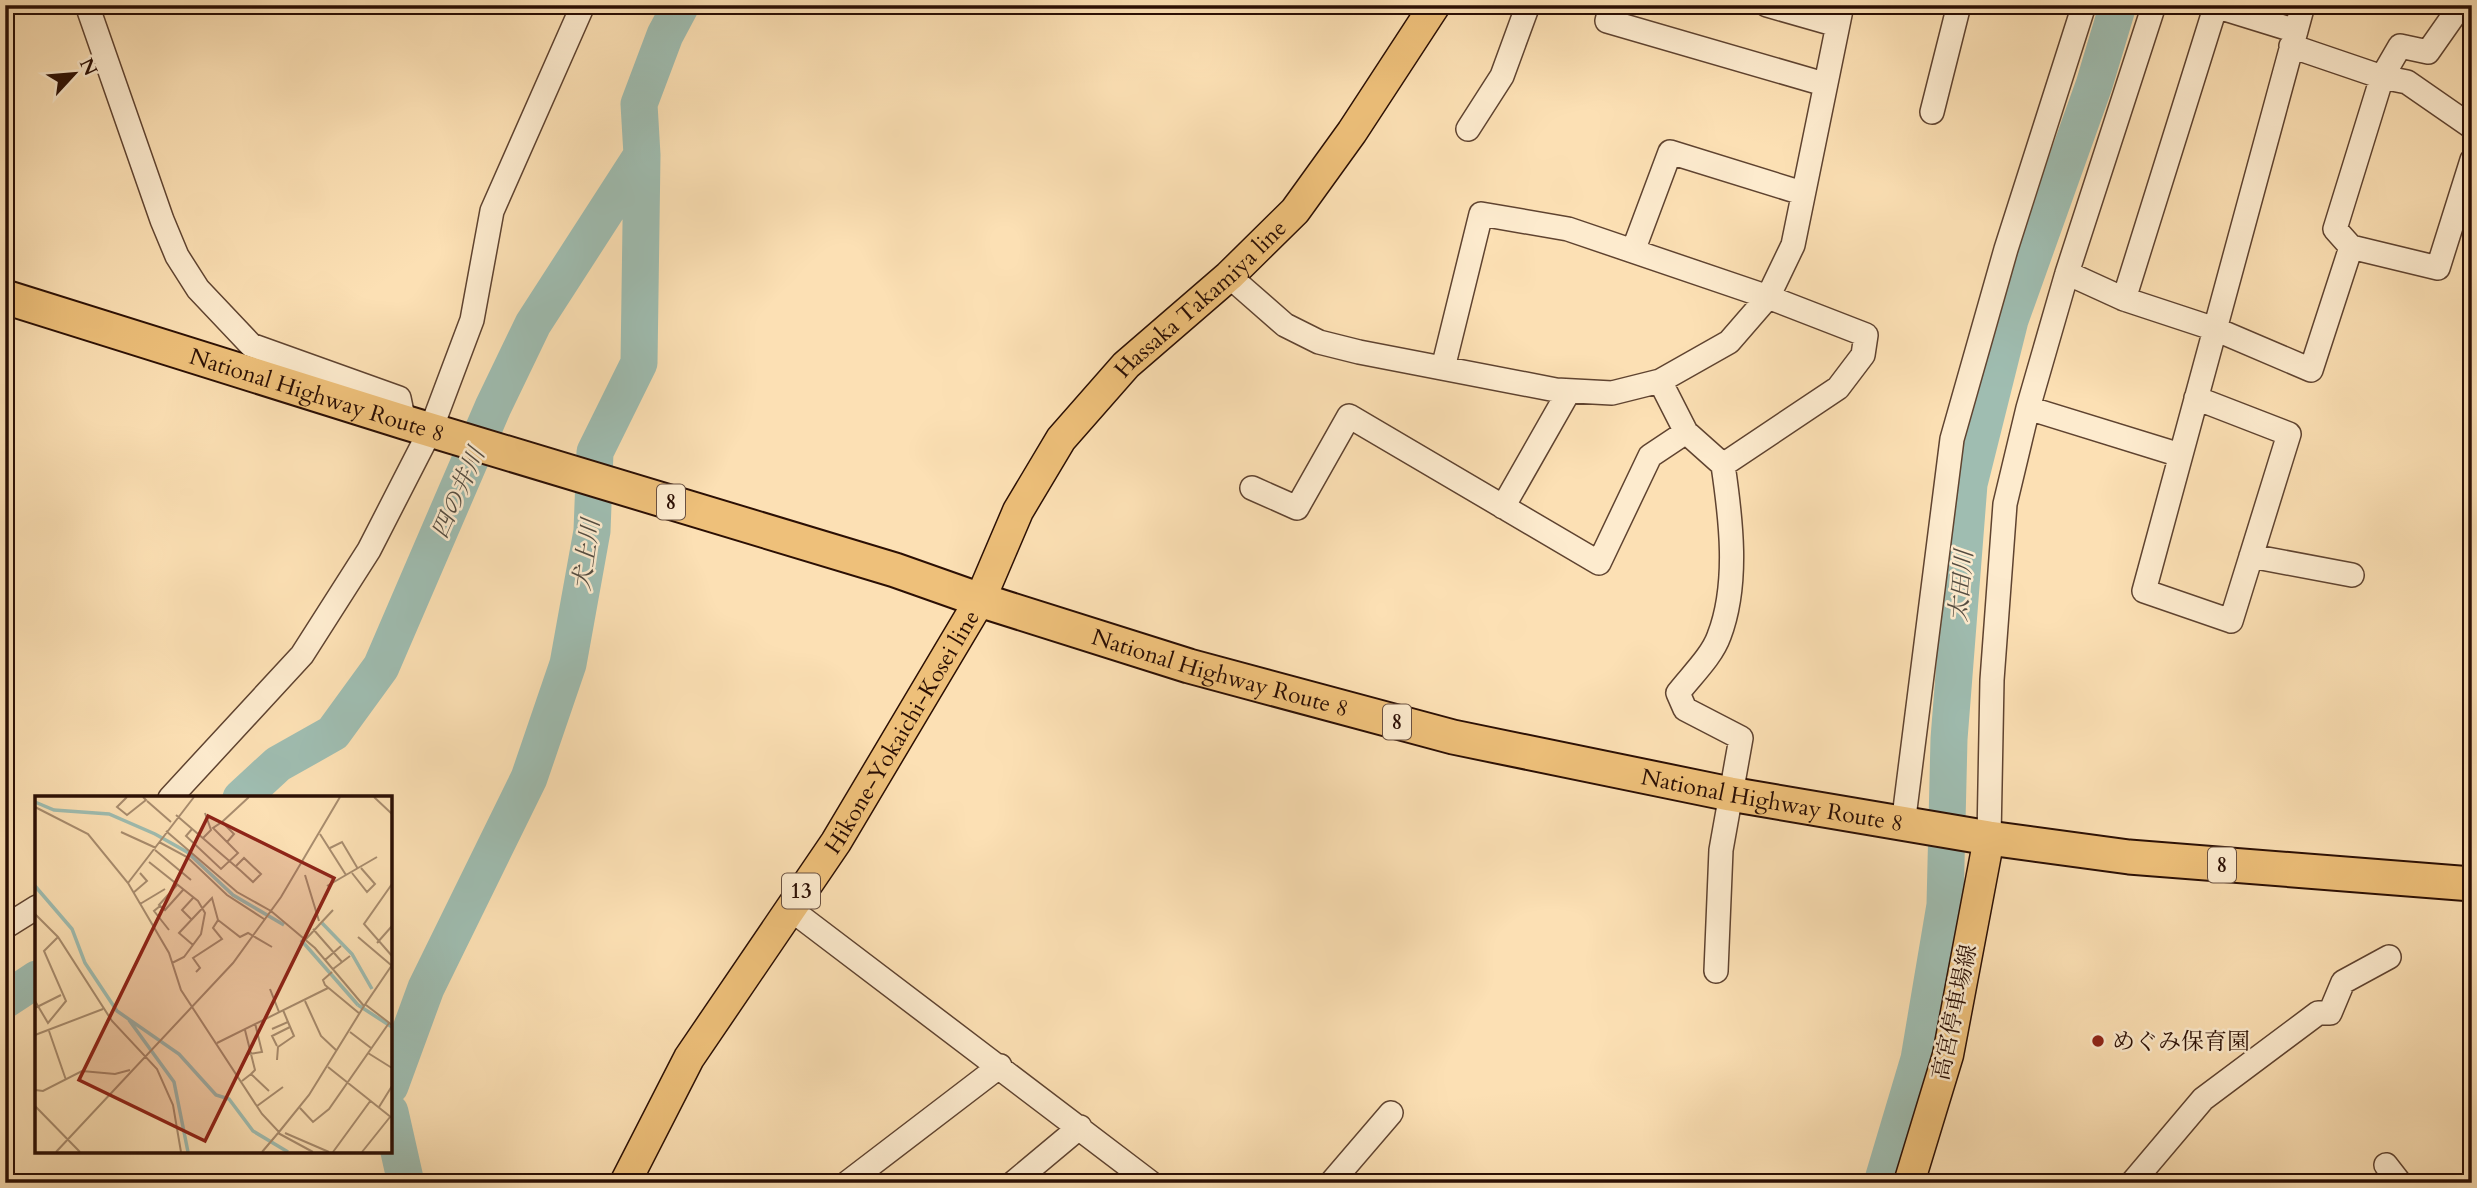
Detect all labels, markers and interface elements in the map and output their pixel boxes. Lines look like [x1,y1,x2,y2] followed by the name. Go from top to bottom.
[38,38,108,108] north arrow
[73,54,104,81] text: N
[1107,213,1293,384] street label: Hassaka Takamiya line
[186,341,448,449] street label: National Highway Route 8
[424,440,494,544] water label: 四の井川
[657,484,685,520] road number: 8
[565,514,608,593] water label: 犬上川
[1942,546,1981,623] water label: 太田川
[817,604,987,860] street label: Hikone-Yokaichi-Kosei line
[1088,621,1352,724] street label: National Highway Route 8
[1383,704,1411,740] road number: 8
[1638,761,1905,839] street label: National Highway Route 8
[35,796,392,1153] inset map
[2208,848,2236,882] road number: 8
[782,874,820,908] road number: 13
[1925,941,1984,1083] street label: 高宮停車場線
[2112,1026,2250,1057] place label: めぐみ保育園
[2090,1033,2106,1049] marker: めぐみ保育園

